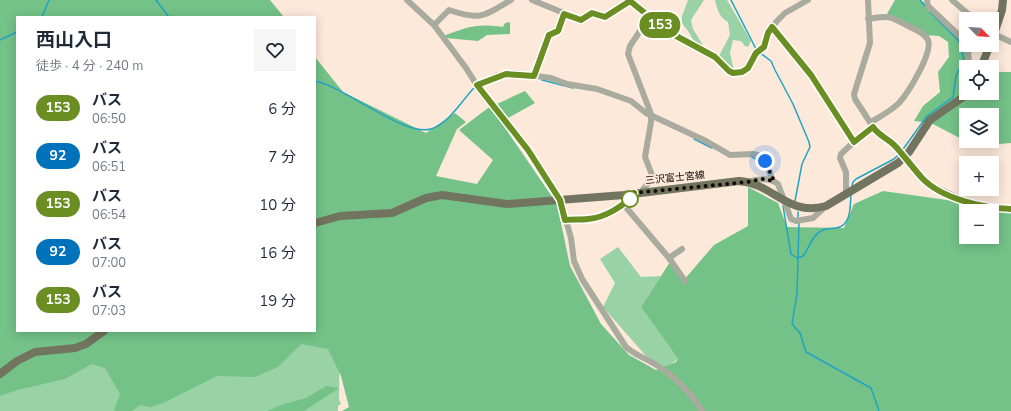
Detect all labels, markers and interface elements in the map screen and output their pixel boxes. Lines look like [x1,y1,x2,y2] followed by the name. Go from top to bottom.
[637,12,683,38] line badge: 153
[959,12,999,52] north arrow
[959,12,999,244] map controls
[647,15,673,34] text: 153
[36,27,112,53] text: 西山入口
[254,29,296,71] button: heart
[36,57,143,75] text: 徒歩 · 4 分 · 240 m
[959,60,999,100] button: locate
[92,90,122,110] text: バス
[45,98,71,117] text: 153
[268,99,296,119] text: 6 分
[959,108,999,148] button: layers
[92,110,126,128] text: 06:50
[92,138,122,158] text: バス
[50,146,66,165] text: 92
[268,147,296,167] text: 7 分
[755,151,775,171] your location
[959,156,999,196] button: +
[92,158,126,176] text: 06:51
[644,168,706,188] street label: 三沢富士宮線
[92,186,122,206] text: バス
[621,190,639,208] unlabelled marker
[45,194,71,213] text: 153
[259,195,296,215] text: 10 分
[959,204,999,244] button: −
[92,206,126,224] text: 06:54
[92,234,122,254] text: バス
[50,242,66,261] text: 92
[259,243,296,263] text: 16 分
[92,254,126,272] text: 07:00
[92,282,122,302] text: バス
[45,290,71,309] text: 153
[259,291,296,311] text: 19 分
[92,302,126,320] text: 07:03

